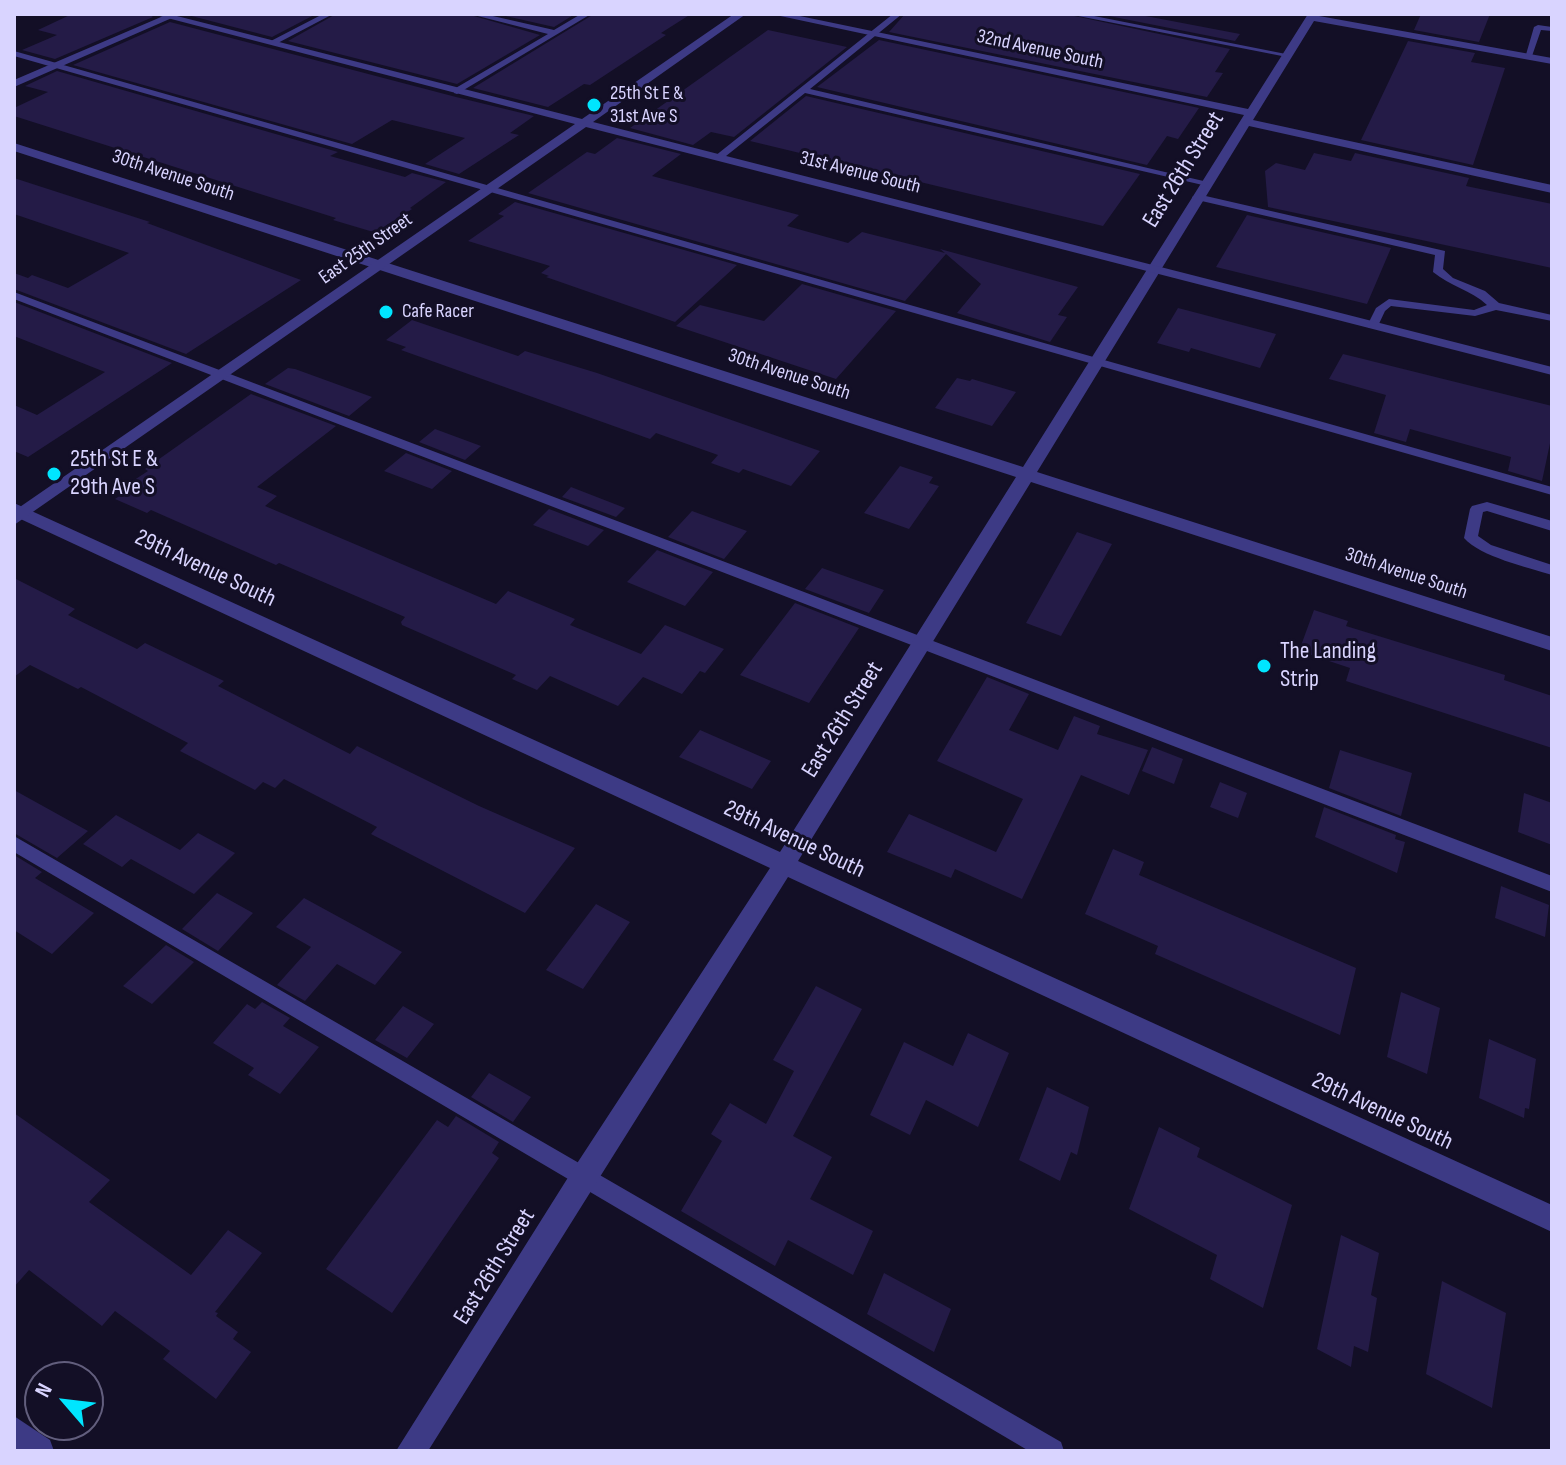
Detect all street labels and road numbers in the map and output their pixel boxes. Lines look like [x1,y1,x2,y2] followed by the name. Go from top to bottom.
[975,25,1105,75] street label: 32nd Avenue South
[1137,107,1231,233] street label: East 26th Street
[109,145,237,207] street label: 30th Avenue South
[797,146,923,200] street label: 31st Avenue South
[315,208,417,290] street label: East 25th Street
[725,344,853,406] street label: 30th Avenue South
[130,524,280,614] street label: 29th Avenue South
[1342,543,1470,605] street label: 30th Avenue South
[796,657,890,783] street label: East 26th Street
[719,795,869,885] street label: 29th Avenue South
[1307,1067,1457,1157] street label: 29th Avenue South
[448,1204,542,1330] street label: East 26th Street

